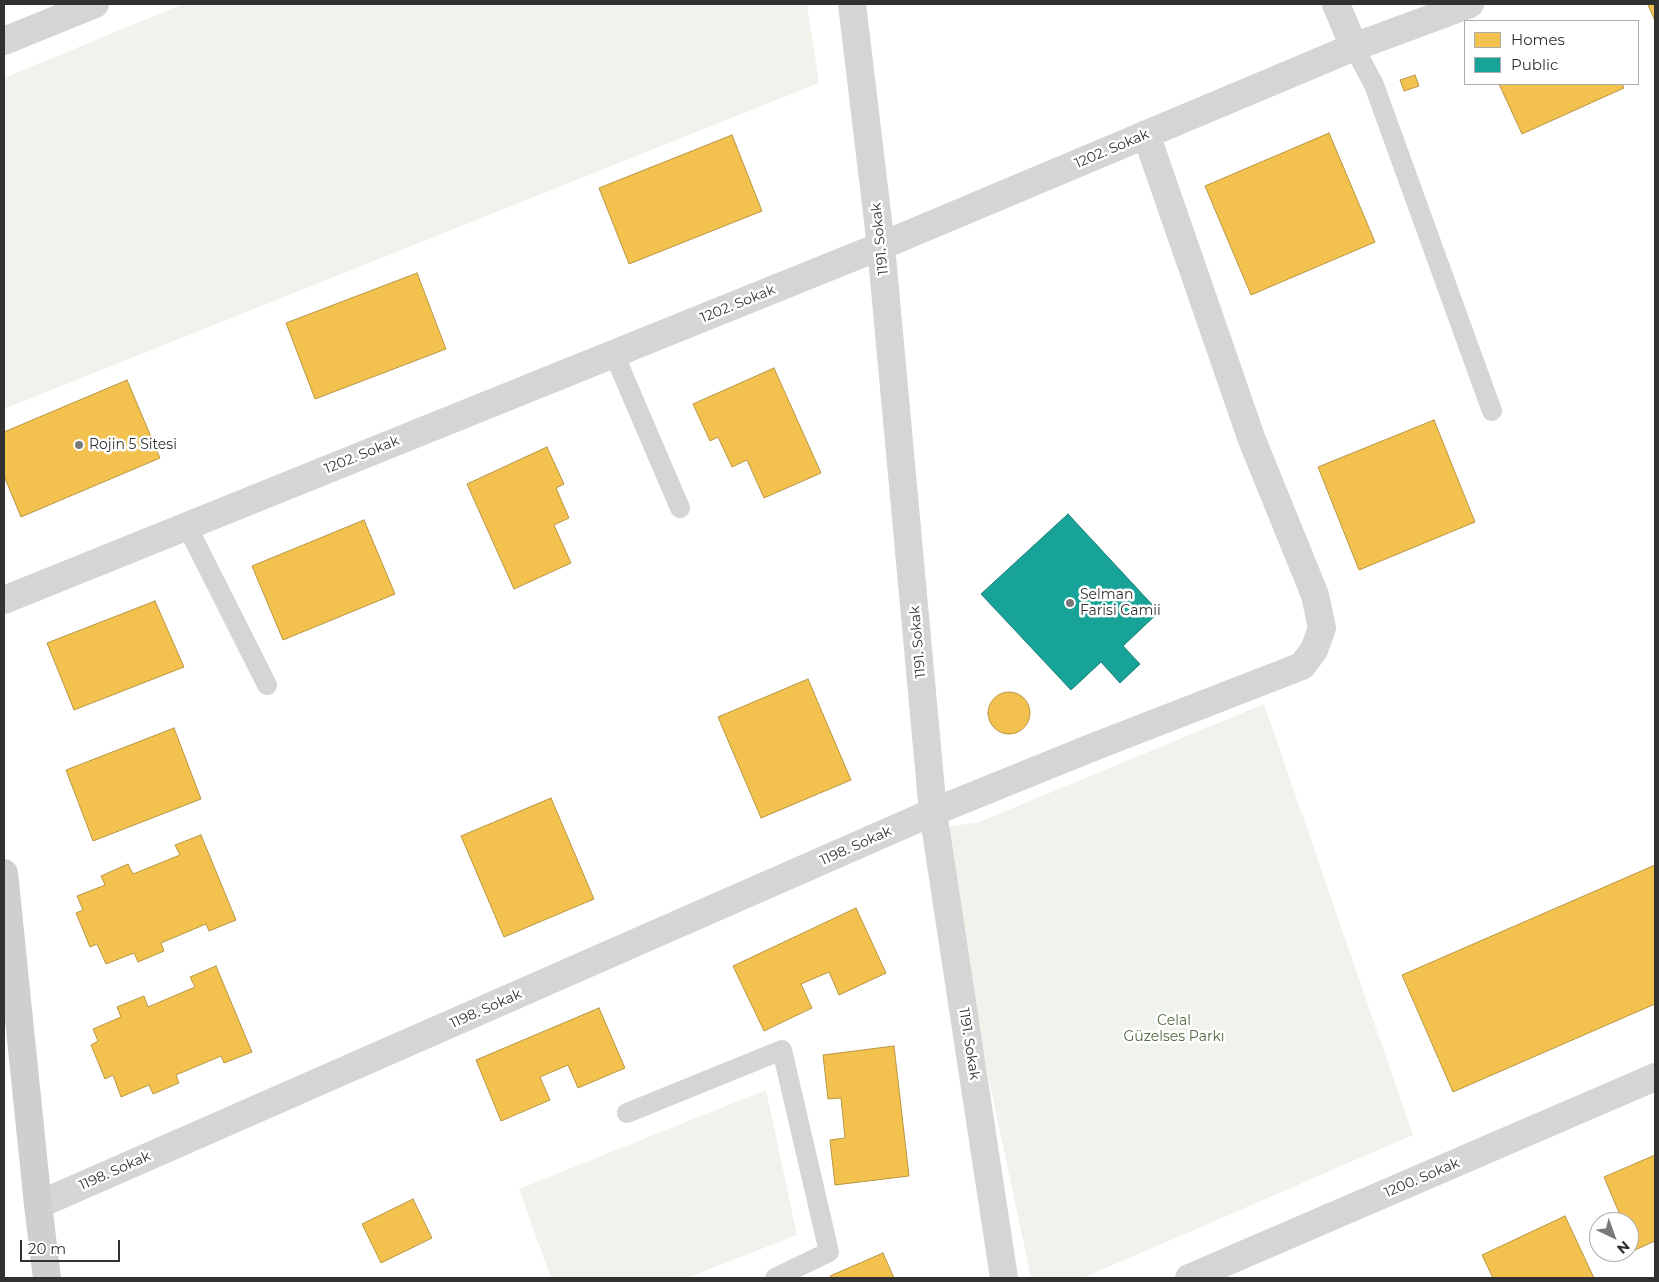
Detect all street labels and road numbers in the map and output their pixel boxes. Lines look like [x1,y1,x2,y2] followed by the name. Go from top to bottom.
[1072,126,1152,172] street label: 1202. Sokak
[868,202,892,276] street label: 1191. Sokak
[698,281,778,327] street label: 1202. Sokak
[322,432,402,478] street label: 1202. Sokak
[906,605,930,679] street label: 1191. Sokak
[818,823,894,869] street label: 1198. Sokak
[448,986,524,1032] street label: 1198. Sokak
[955,1007,983,1081] street label: 1191. Sokak
[77,1148,153,1194] street label: 1198. Sokak
[1382,1155,1462,1201] street label: 1200. Sokak

